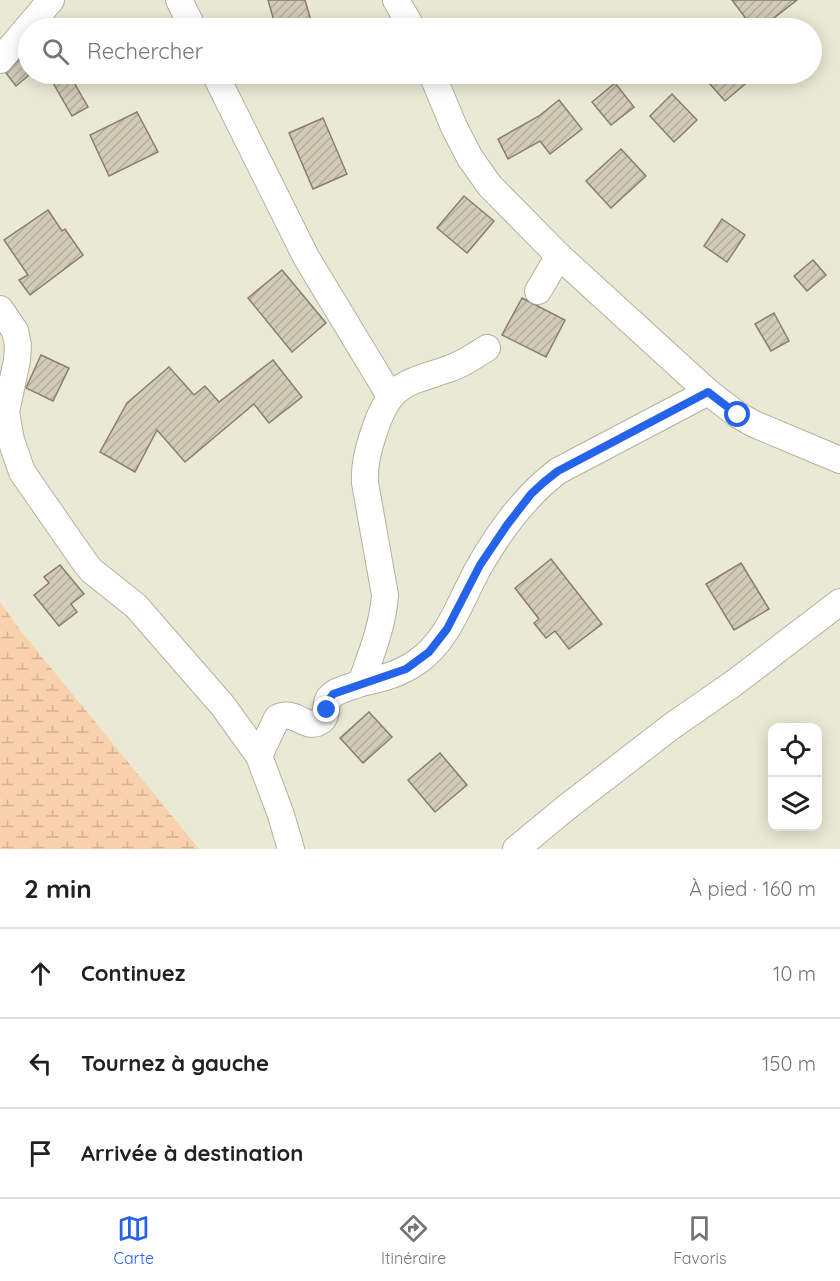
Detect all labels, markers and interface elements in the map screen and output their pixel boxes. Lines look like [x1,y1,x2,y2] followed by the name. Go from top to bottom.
[18,18,822,84] search box
[39,35,72,68] icon: search
[87,37,203,65] text: Rechercher
[724,401,750,427] route start
[313,696,339,722] route end
[768,723,822,831] map controls
[768,723,822,777] button: locate
[768,777,822,831] button: layers
[24,872,92,905] text: 2 min
[689,876,816,901] text: À pied · 160 m
[24,957,57,990] icon: ahead
[81,959,185,987] text: Continuez
[773,961,816,986] text: 10 m
[24,1047,57,1080] icon: left
[81,1049,269,1077] text: Tournez à gauche
[762,1051,816,1076] text: 150 m
[24,1137,57,1170] icon: arrive
[81,1139,303,1167] text: Arrivée à destination
[113,1212,154,1268] tab: Carte
[381,1212,446,1268] tab: Itinéraire
[673,1212,727,1268] tab: Favoris

